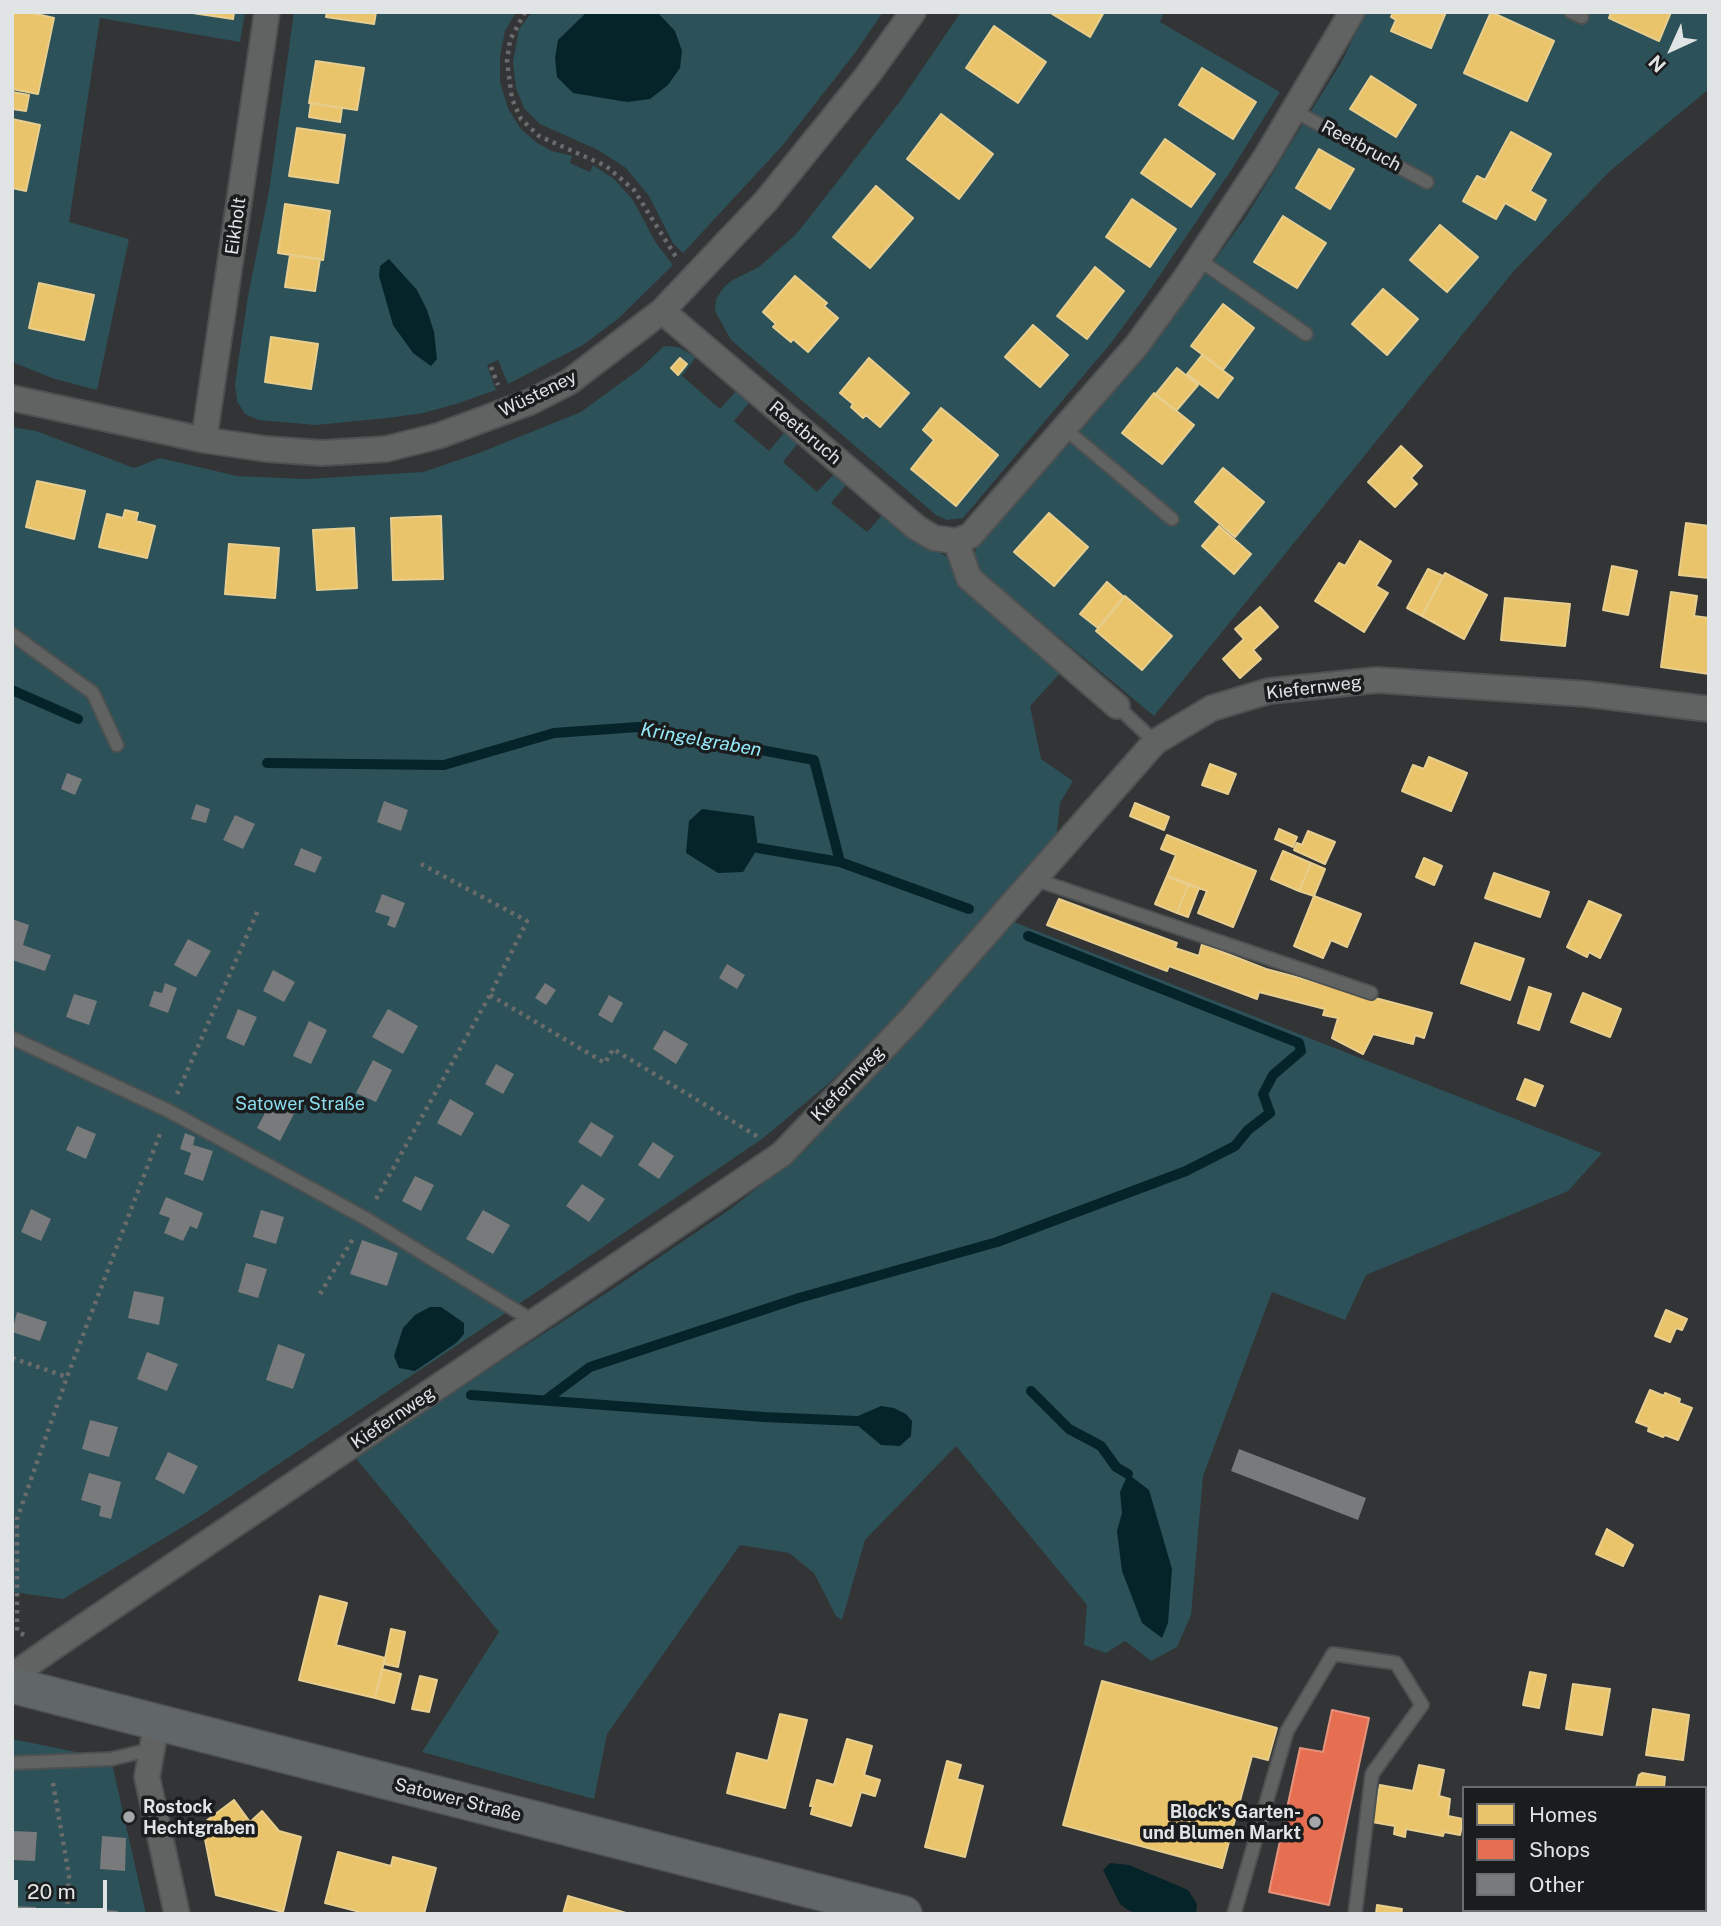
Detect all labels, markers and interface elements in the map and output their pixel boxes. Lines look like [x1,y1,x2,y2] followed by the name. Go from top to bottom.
[1637,14,1707,84] north arrow
[1644,51,1670,77] text: N
[1317,116,1405,176] street label: Reetbruch
[221,196,251,256] street label: Eikholt
[496,366,580,422] street label: Wüsteney
[765,397,845,469] street label: Reetbruch
[1265,671,1363,705] street label: Kiefernweg
[639,718,763,762] water label: Kringelgraben
[807,1042,889,1126] street label: Kiefernweg
[235,1093,365,1115] park label: Satower Straße
[347,1382,439,1454] street label: Kiefernweg
[392,1774,524,1826] street label: Satower Straße
[1462,1786,1707,1912] legend
[143,1796,255,1839] place label: Rostock Hechtgraben
[1142,1801,1301,1843] place label: Block's Garten- und Blumen Markt
[1529,1802,1597,1827] text: Homes
[121,1809,137,1825] marker: Rostock Hechtgraben
[1307,1814,1323,1830] marker: Block's Garten- und Blumen Markt
[1529,1837,1590,1862] text: Shops
[18,1867,110,1911] scale bar
[1529,1872,1585,1897] text: Other
[27,1879,76,1904] text: 20 m

